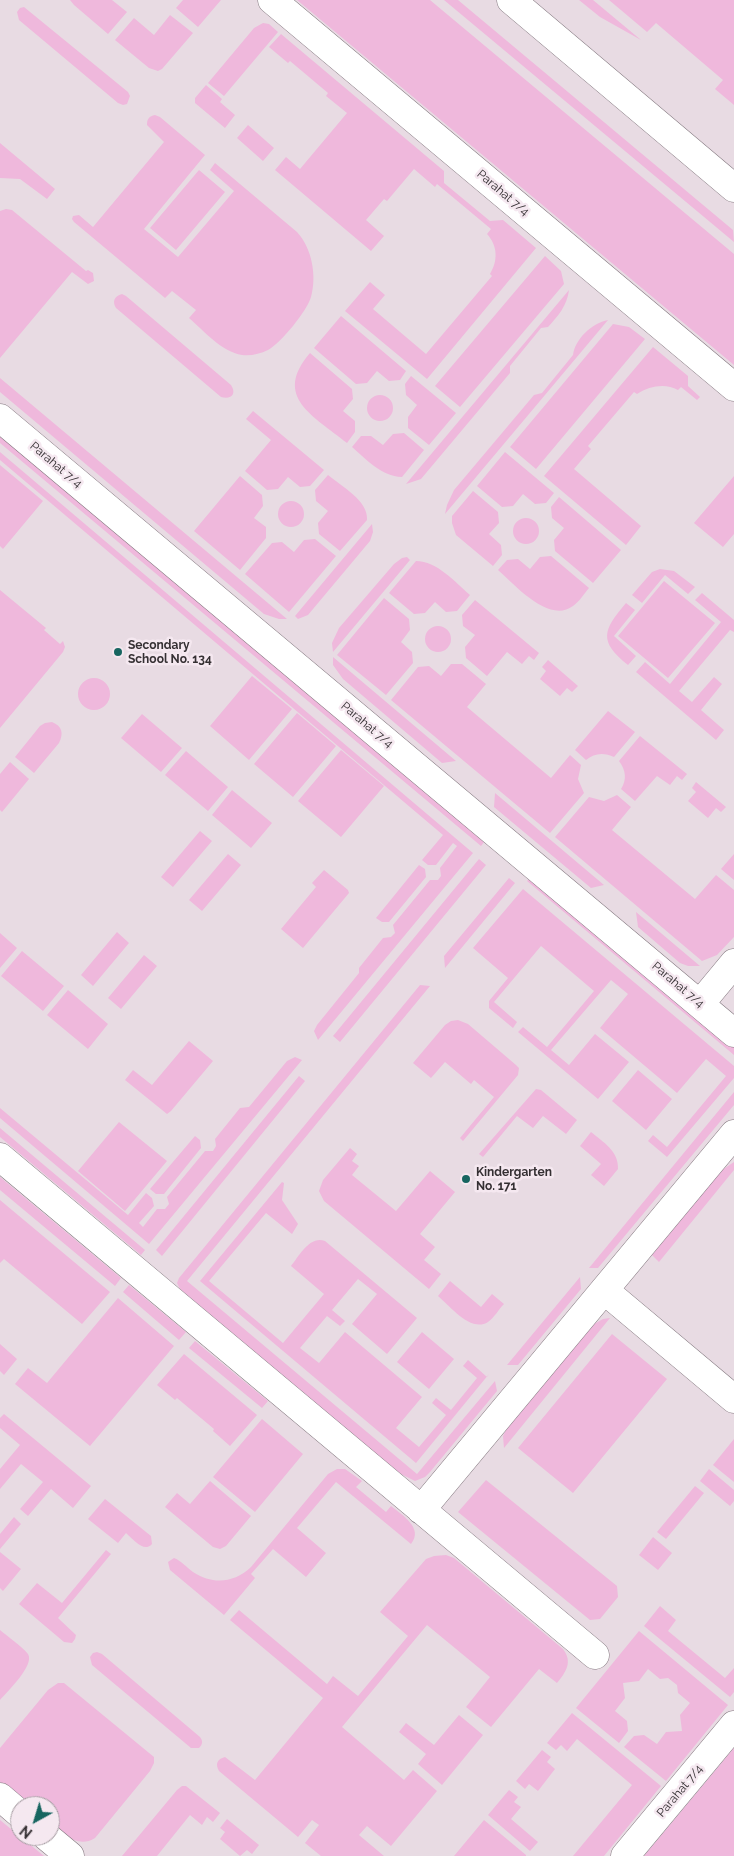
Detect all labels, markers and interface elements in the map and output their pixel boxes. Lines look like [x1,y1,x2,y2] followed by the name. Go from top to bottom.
[474,167,532,219] street label: Parahat 7/4
[27,439,85,491] street label: Parahat 7/4
[128,638,212,666] place label: Secondary School No. 134
[112,646,124,658] marker: Secondary School No. 134
[338,699,396,751] street label: Parahat 7/4
[649,959,707,1011] street label: Parahat 7/4
[476,1165,552,1193] place label: Kindergarten No. 171
[460,1173,472,1185] marker: Kindergarten No. 171
[654,1762,706,1820] street label: Parahat 7/4
[10,1796,60,1846] north arrow
[17,1822,35,1841] text: N

